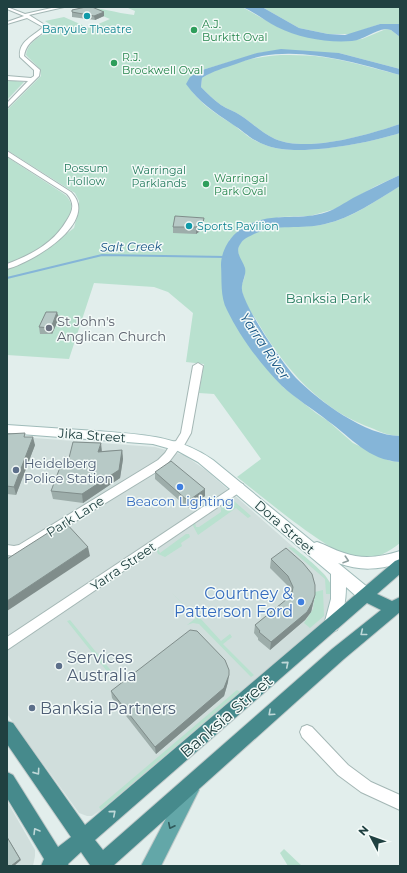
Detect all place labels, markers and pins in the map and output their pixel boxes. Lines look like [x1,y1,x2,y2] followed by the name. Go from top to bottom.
[82,11,92,21] marker: Banyule Theatre
[202,17,268,44] place label: A.J. Burkitt Oval
[42,22,132,36] place label: Banyule Theatre
[189,25,199,35] marker: A.J. Burkitt Oval
[122,50,203,77] place label: R.J. Brockwell Oval
[109,58,119,68] marker: R.J. Brockwell Oval
[214,171,268,198] place label: Warringal Park Oval
[201,179,211,189] marker: Warringal Park Oval
[197,219,279,233] place label: Sports Pavilion
[184,221,194,231] marker: Sports Pavilion
[57,313,166,344] place label: St John's Anglican Church
[44,323,54,333] marker: St John's Anglican Church
[24,455,113,486] place label: Heidelberg Police Station
[11,465,21,475] marker: Heidelberg Police Station
[175,482,185,492] marker: Beacon Lighting
[126,493,234,509] place label: Beacon Lighting
[174,584,293,621] place label: Courtney & Patterson Ford
[296,597,306,607] marker: Courtney & Patterson Ford
[67,648,137,685] place label: Services Australia
[54,661,64,671] marker: Services Australia
[40,699,176,718] place label: Banksia Partners
[27,703,37,713] marker: Banksia Partners

